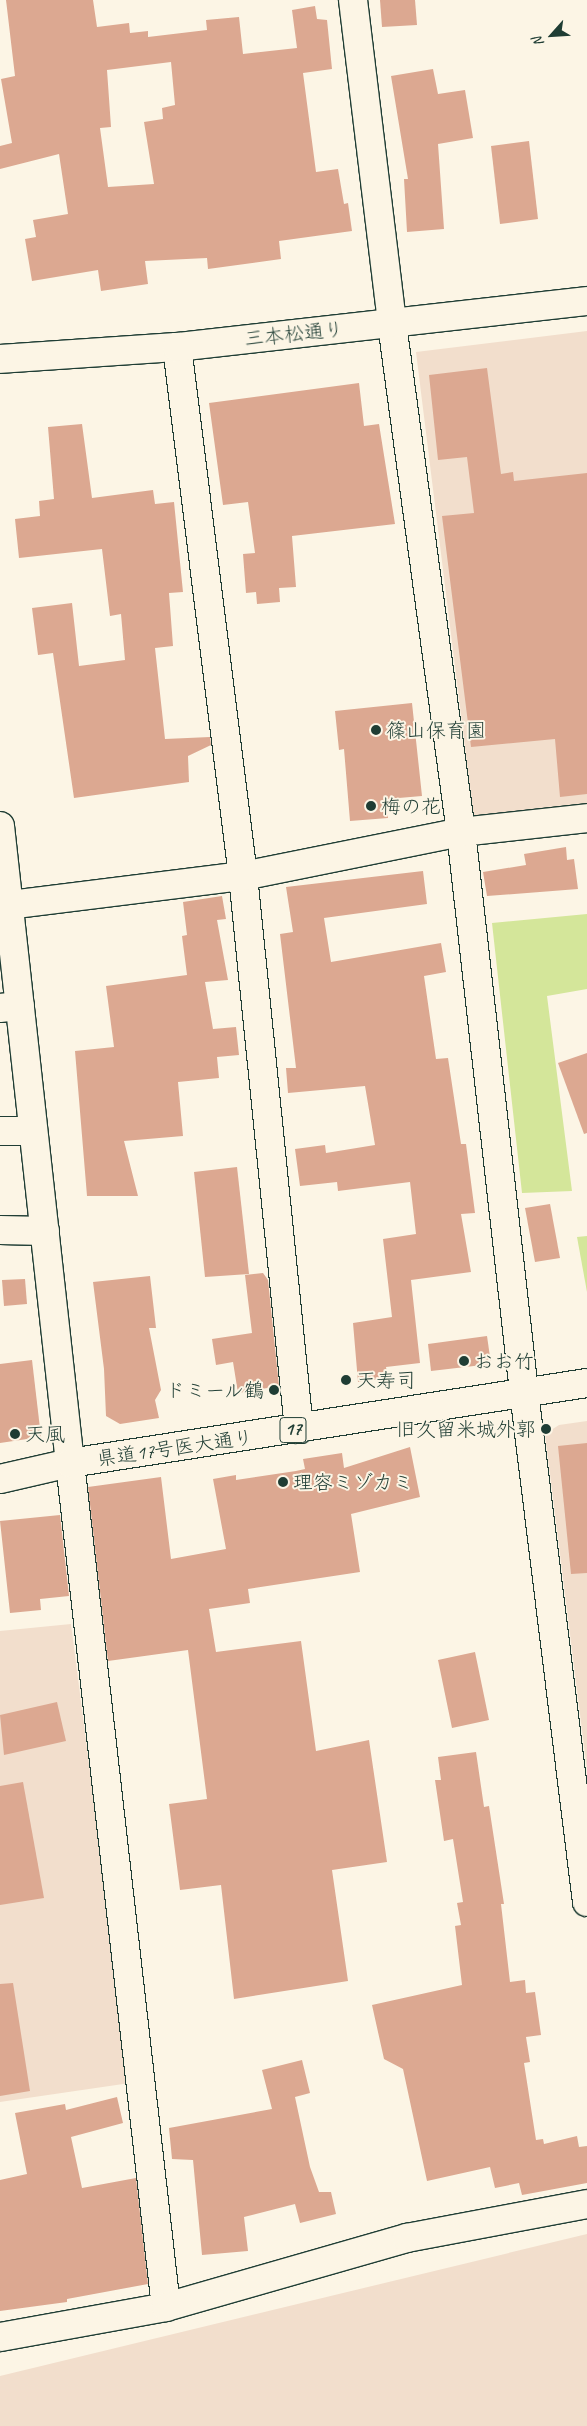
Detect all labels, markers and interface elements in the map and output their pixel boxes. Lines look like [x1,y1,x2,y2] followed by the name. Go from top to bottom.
[527,10,577,60] north arrow
[529,34,548,49] text: N
[243,317,345,351] street label: 三本松通り
[386,718,486,742] place label: 篠山保育園
[370,724,382,736] marker: 篠山保育園
[381,794,441,818] place label: 梅の花
[365,800,377,812] marker: 梅の花
[474,1349,534,1373] place label: おお竹
[458,1355,470,1367] marker: おお竹
[356,1368,416,1392] place label: 天寿司
[340,1374,352,1386] marker: 天寿司
[164,1378,264,1402] place label: ドミール鶴
[268,1384,280,1396] marker: ドミール鶴
[279,1414,307,1446] road number: 17
[396,1417,536,1441] place label: 旧久留米城外郭
[25,1422,65,1446] place label: 天風
[540,1423,552,1435] marker: 旧久留米城外郭
[95,1425,255,1471] street label: 県道17号医大通り
[9,1428,21,1440] marker: 天風
[293,1470,413,1494] place label: 理容ミゾカミ
[277,1476,289,1488] marker: 理容ミゾカミ

